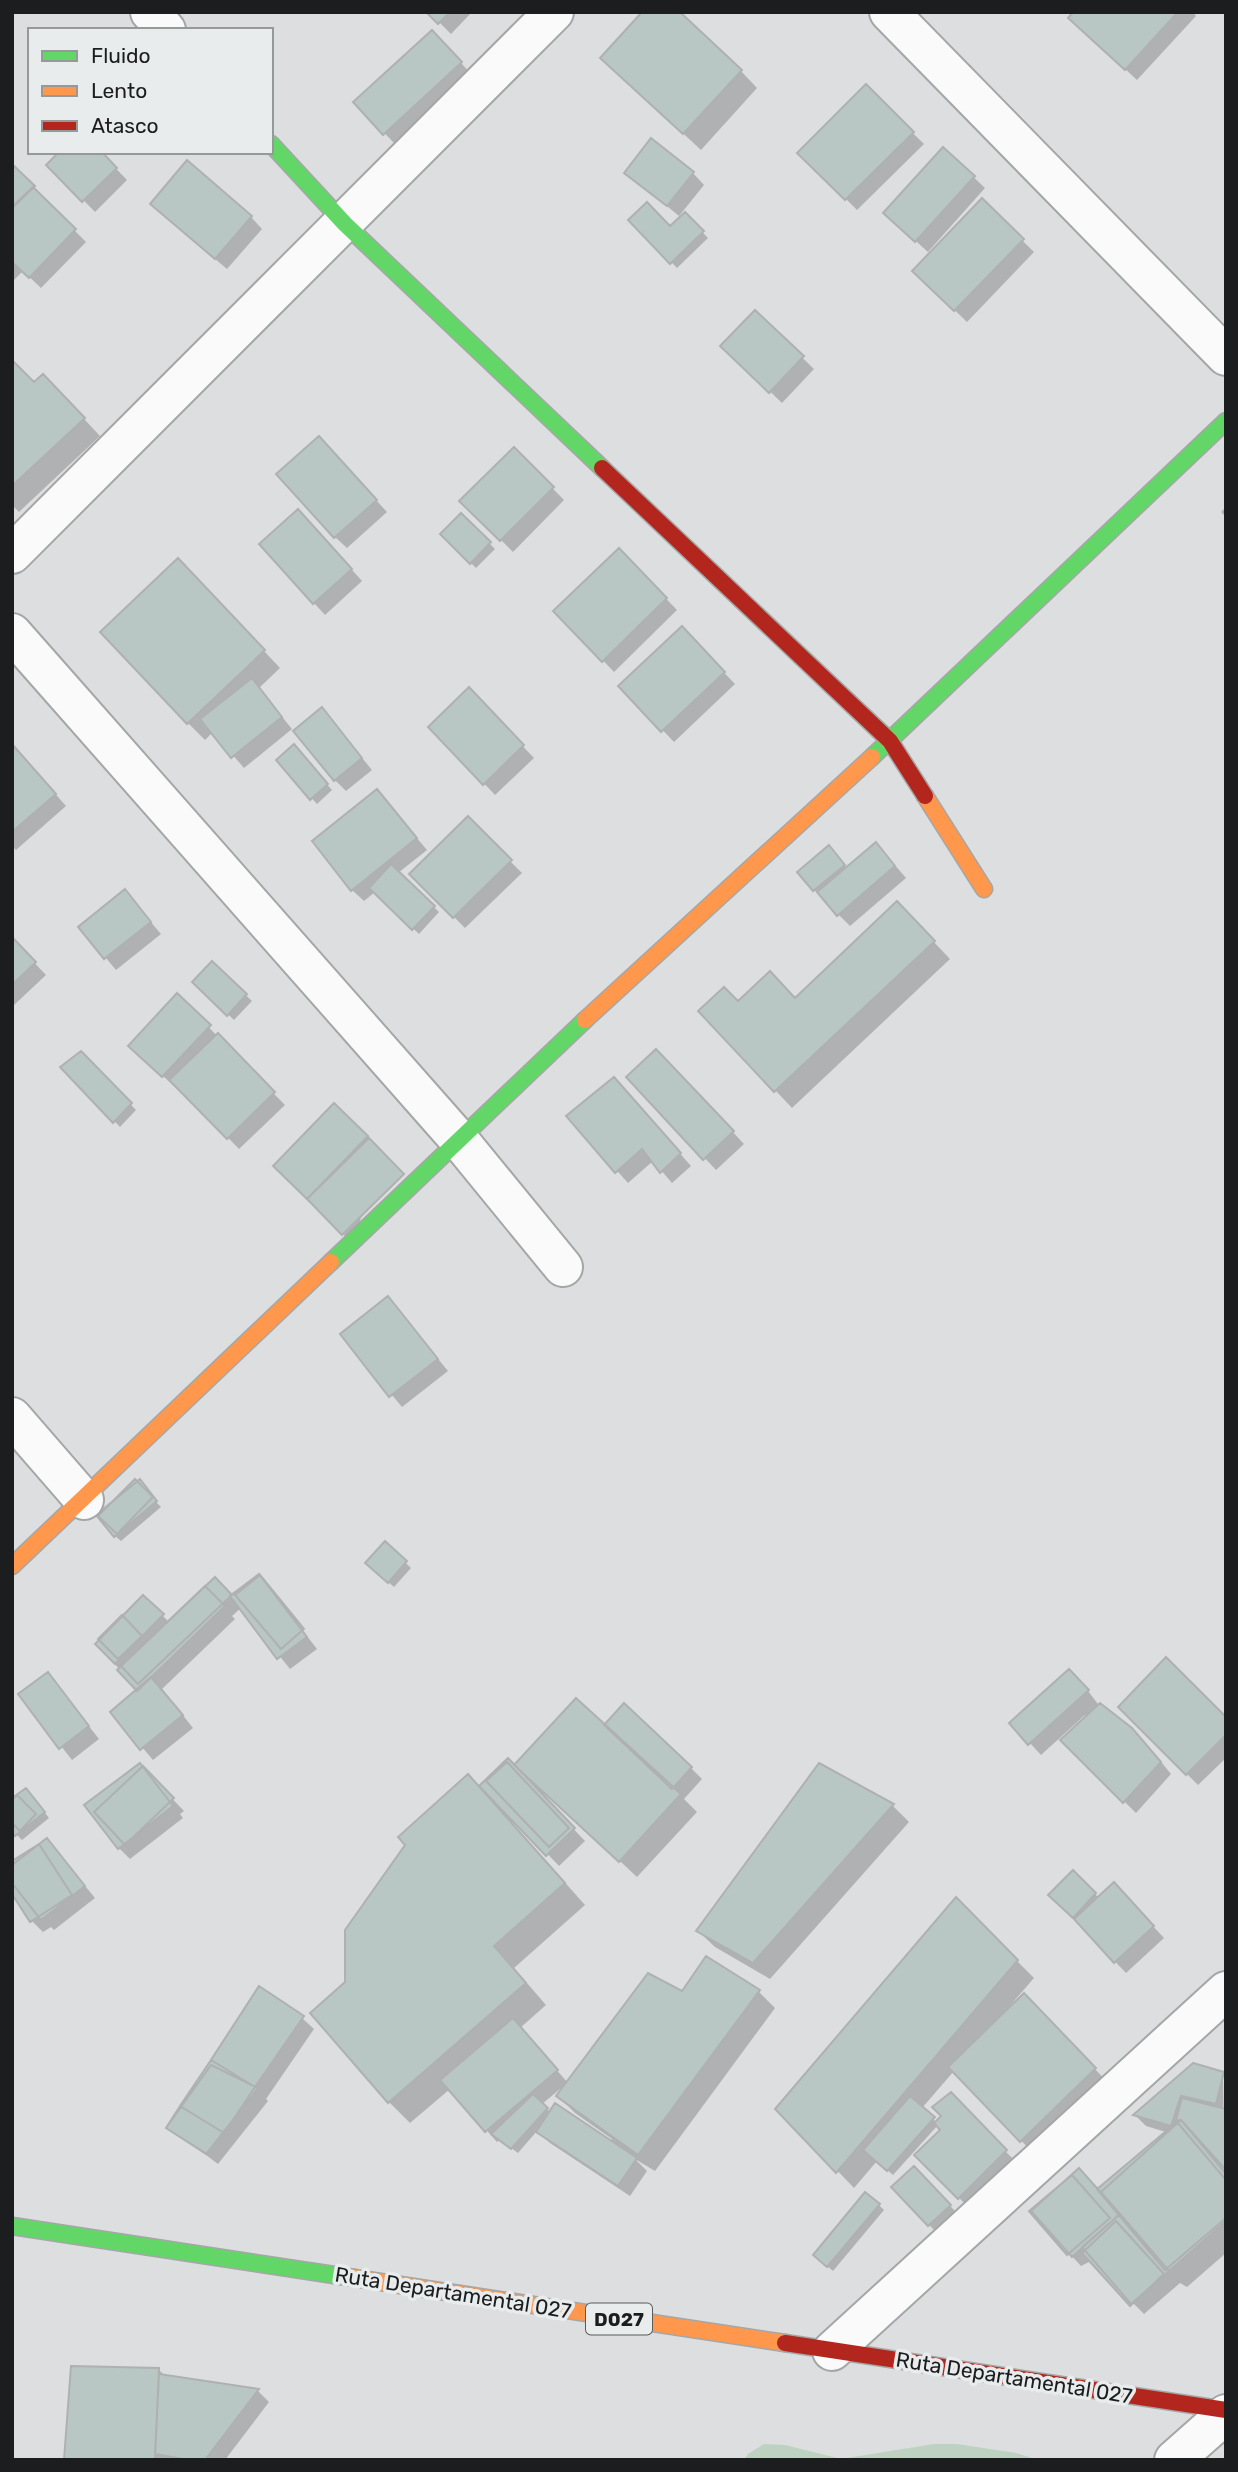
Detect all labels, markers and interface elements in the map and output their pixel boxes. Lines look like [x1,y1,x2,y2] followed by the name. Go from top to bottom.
[28,28,273,154] legend
[91,43,151,68] text: Fluido
[91,78,147,103] text: Lento
[91,113,159,138] text: Atasco
[333,2261,573,2324] street label: Ruta Departamental 027
[586,2304,652,2334] road number: D027
[894,2346,1134,2409] street label: Ruta Departamental 027

